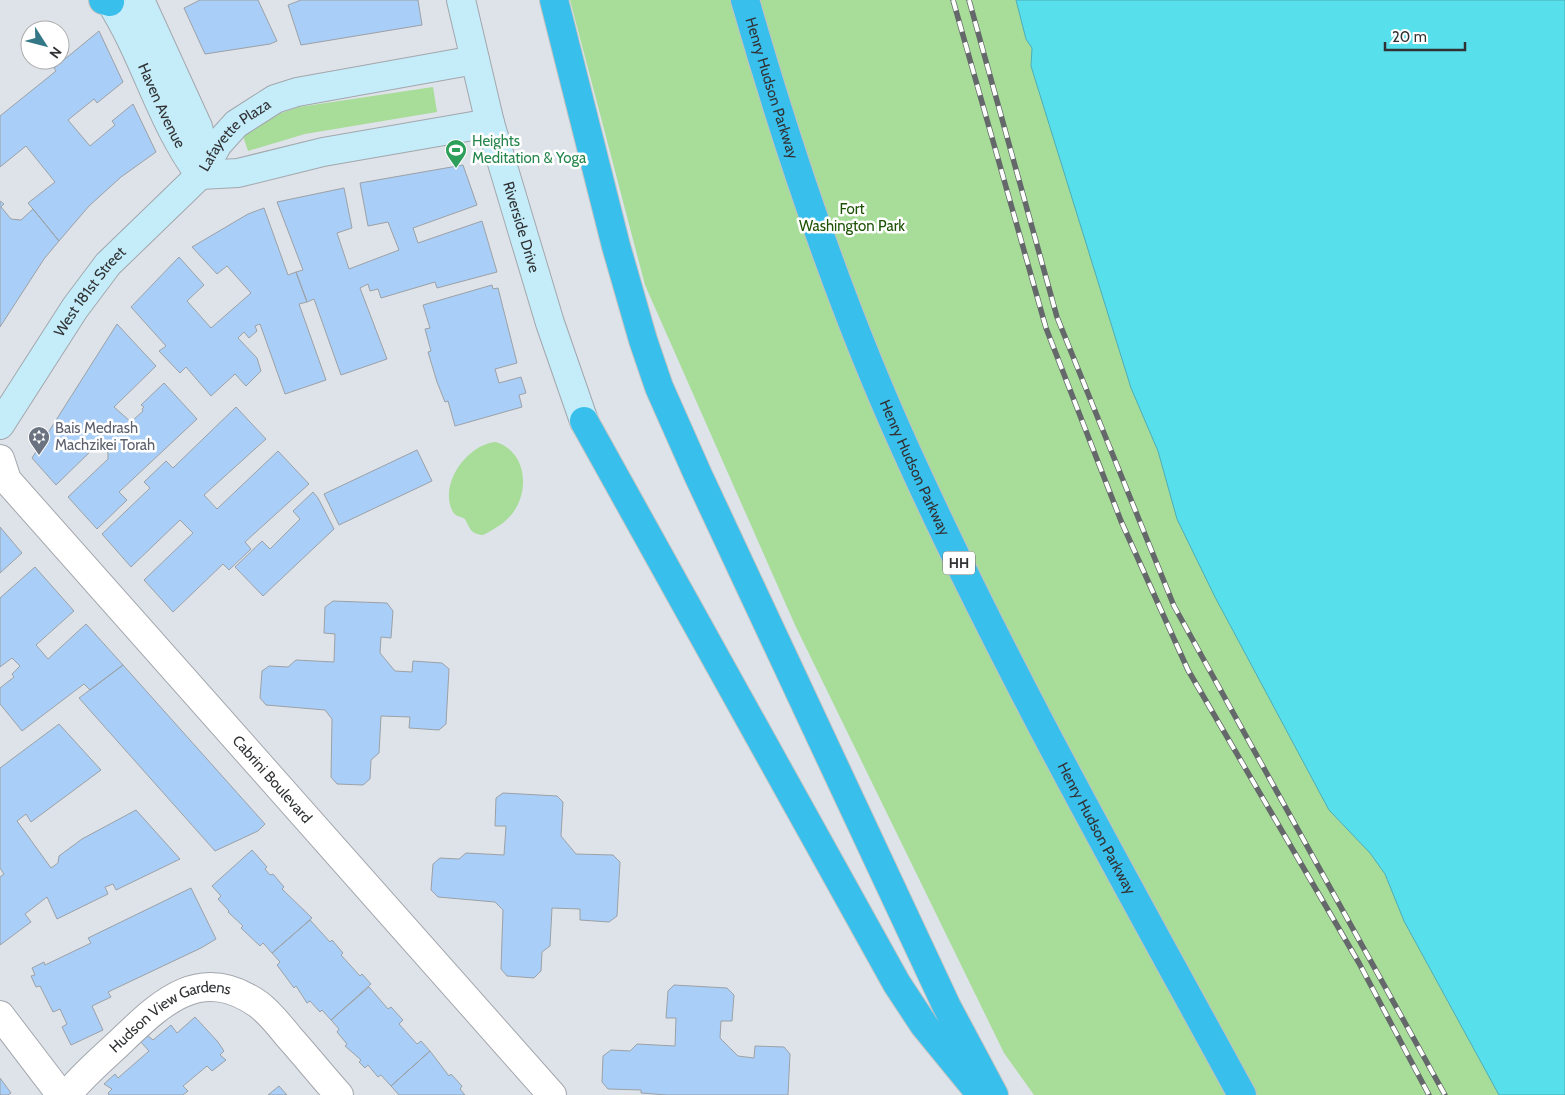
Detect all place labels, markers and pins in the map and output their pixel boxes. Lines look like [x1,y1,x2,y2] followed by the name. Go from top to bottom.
[472,132,587,167] place label: Heights Meditation & Yoga
[444,138,468,169] sports icon: Heights Meditation & Yoga
[55,419,155,454] place label: Bais Medrash Machzikei Torah
[27,425,51,456] synagogue icon: Bais Medrash Machzikei Torah

